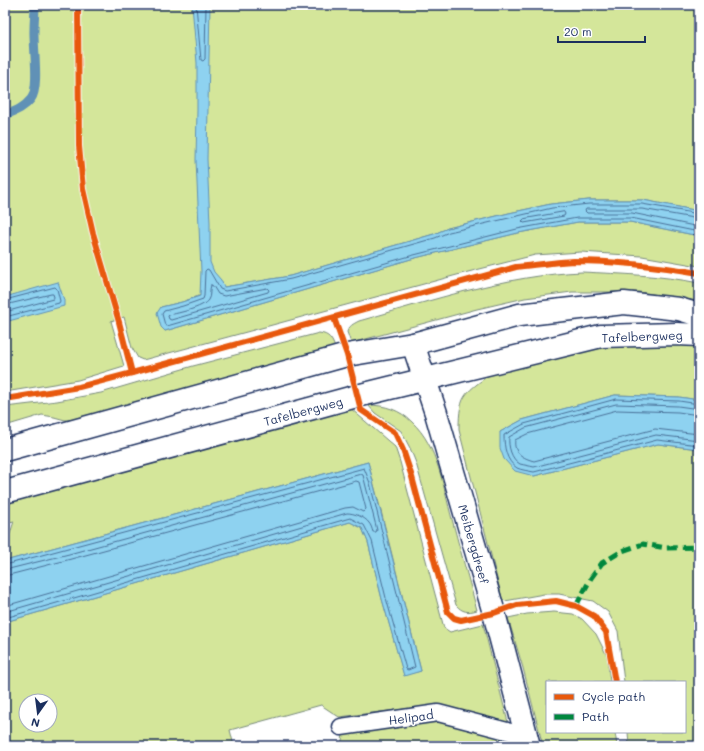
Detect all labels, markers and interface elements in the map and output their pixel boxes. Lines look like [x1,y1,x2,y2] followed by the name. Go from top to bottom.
[558,18,645,44] scale bar
[564,23,592,39] text: 20 m
[601,327,683,345] street label: Tafelbergweg
[262,393,344,429] street label: Tafelbergweg
[455,502,493,586] street label: Meibergdreef
[546,681,686,733] legend
[582,688,645,704] text: Cycle path
[18,693,58,733] north arrow
[388,706,435,728] street label: Helipad
[582,708,609,724] text: Path
[30,715,41,731] text: N

